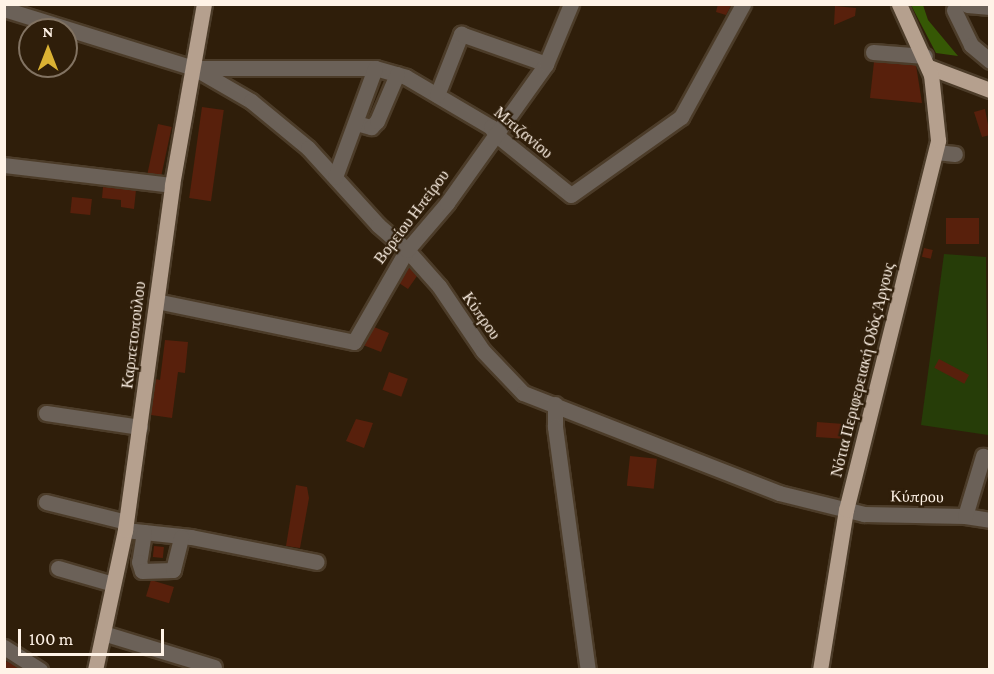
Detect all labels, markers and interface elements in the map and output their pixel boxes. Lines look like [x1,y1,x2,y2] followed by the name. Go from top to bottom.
[18,18,78,78] north arrow
[43,23,53,40] text: N
[490,103,556,163] street label: Μπιζανίου
[370,166,454,268] street label: Βορείου Ηπείρου
[827,261,899,479] street label: Νότια Περιφερειακή Οδός Άργους
[118,280,150,390] street label: Καρπετοπούλου
[458,289,504,343] street label: Κύπρου
[890,487,944,507] street label: Κύπρου
[21,617,166,655] scale bar
[29,629,73,649] text: 100 m

